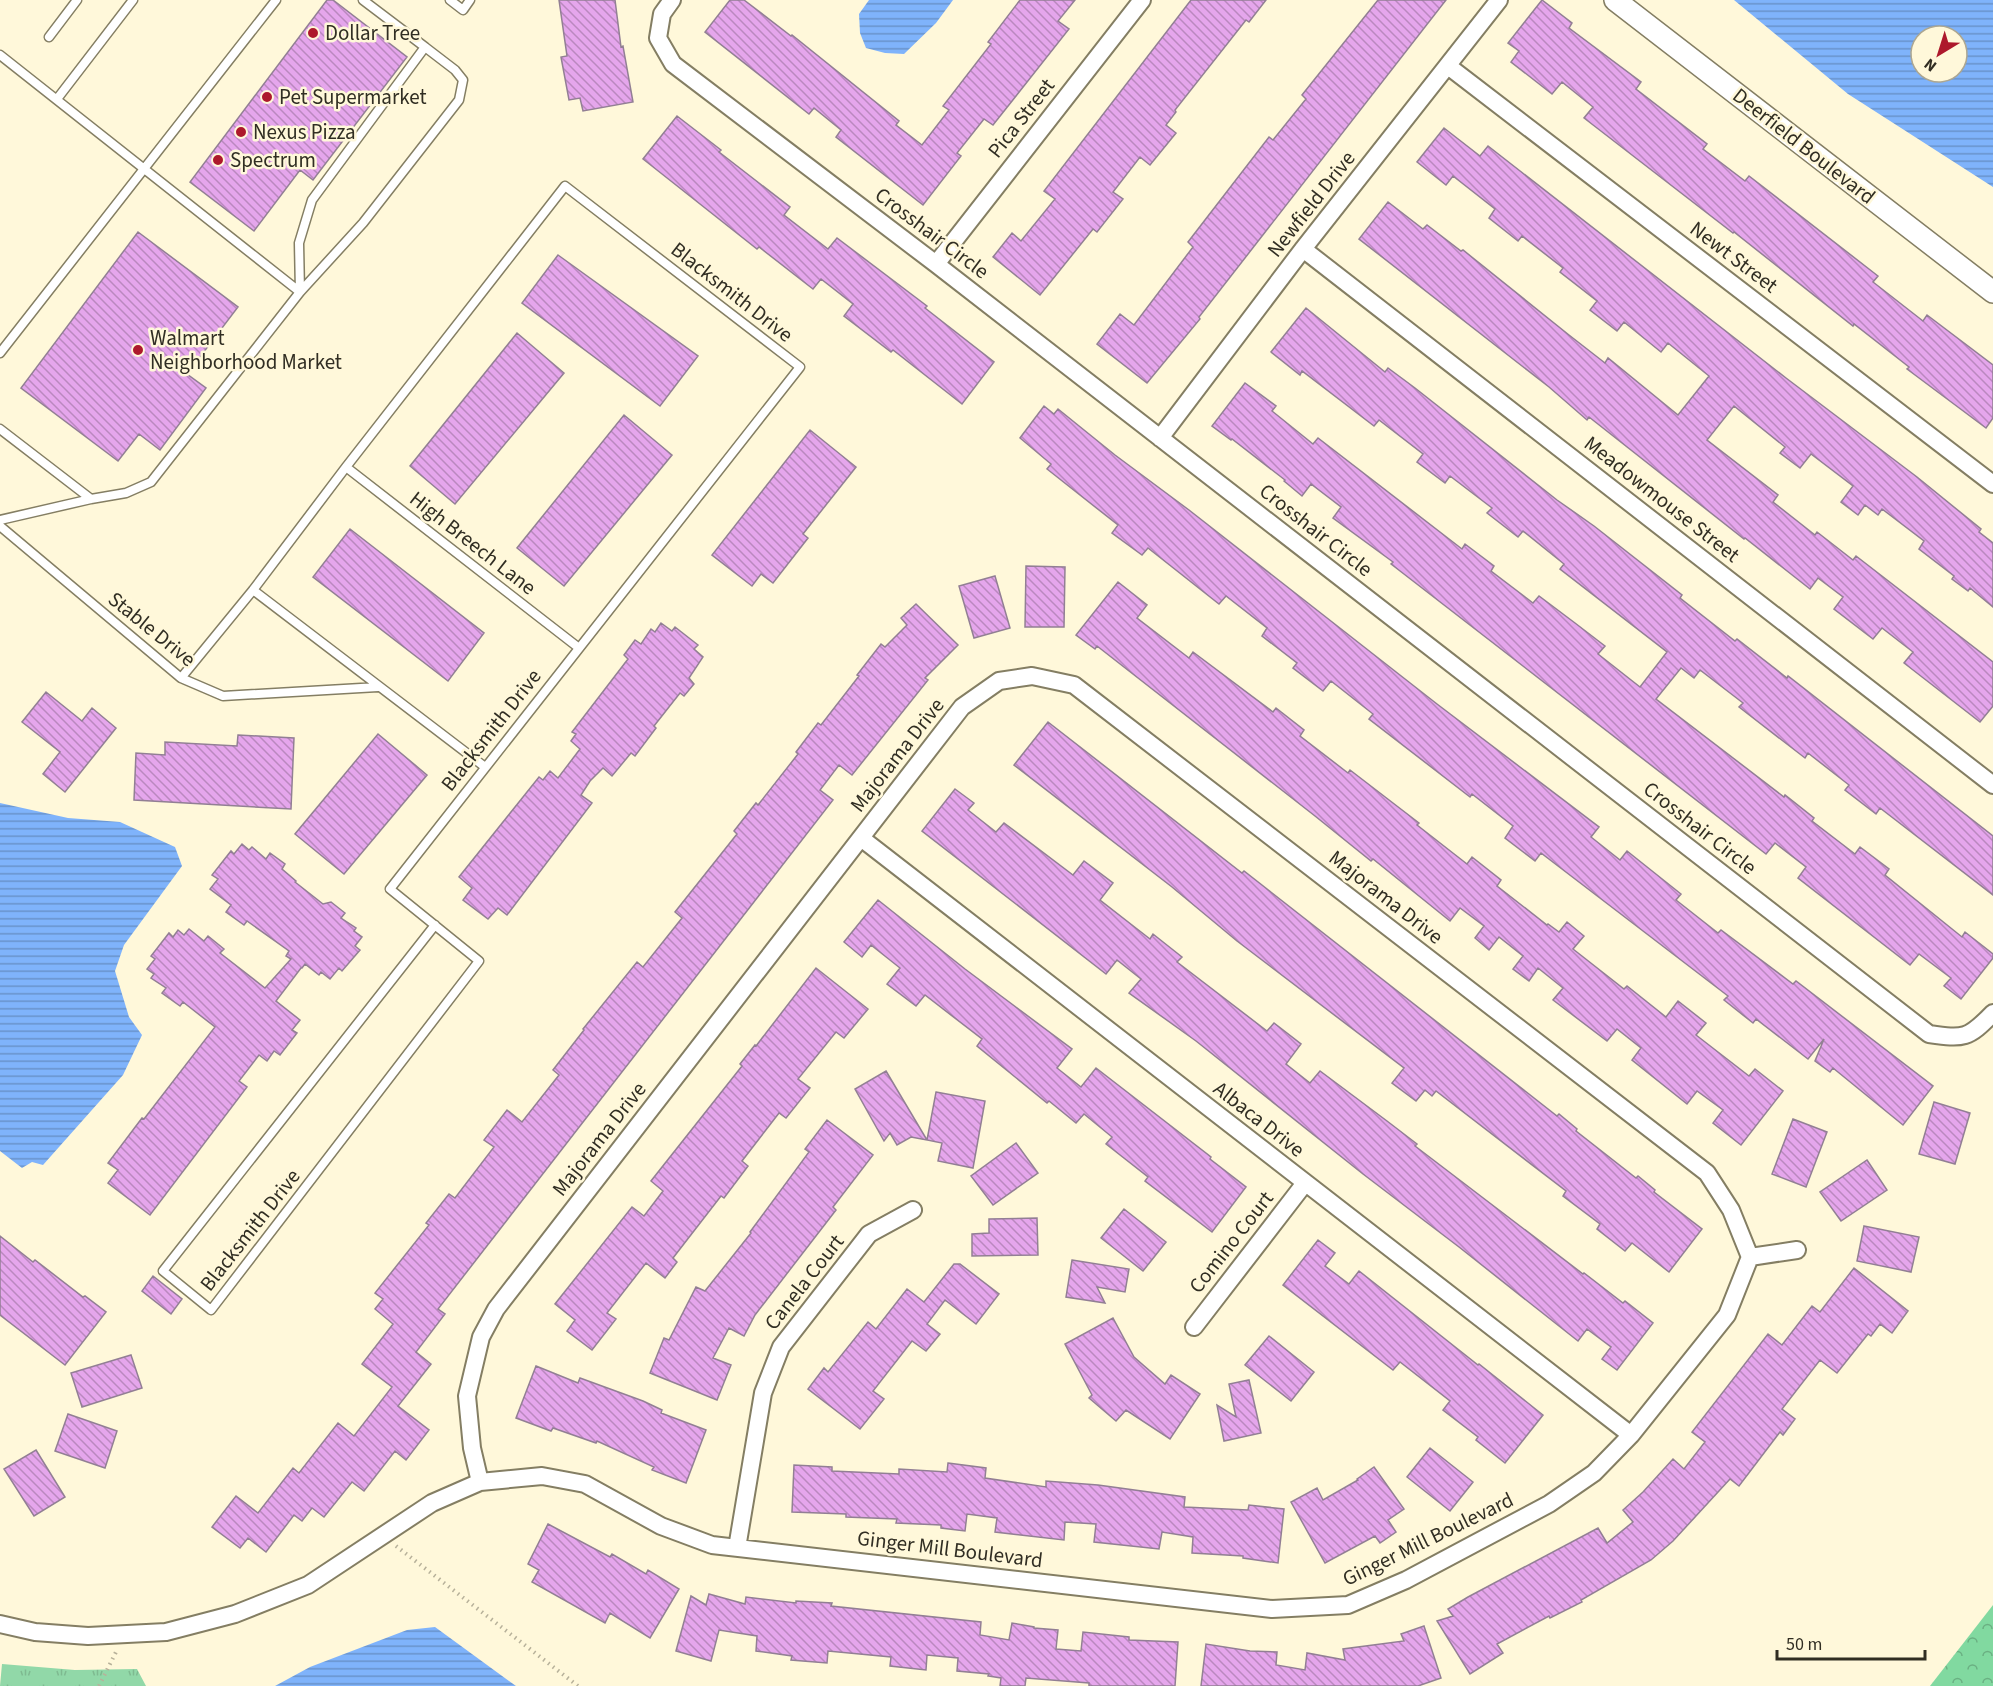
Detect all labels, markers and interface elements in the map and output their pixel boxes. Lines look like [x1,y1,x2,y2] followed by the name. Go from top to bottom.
[325,18,420,48] place label: Dollar Tree
[1909,24,1969,84] north arrow
[306,26,320,40] marker: Dollar Tree
[1919,53,1941,77] text: N
[980,72,1062,164] street label: Pica Street
[1726,81,1882,211] street label: Deerfield Boulevard
[279,82,427,112] place label: Pet Supermarket
[260,90,274,104] marker: Pet Supermarket
[253,117,356,147] place label: Nexus Pizza
[234,125,248,139] marker: Nexus Pizza
[1260,144,1362,264] street label: Newfield Drive
[230,145,316,175] place label: Spectrum
[211,153,225,167] marker: Spectrum
[869,180,995,286] street label: Crosshair Circle
[1684,214,1784,300] street label: Newt Street
[665,235,799,349] street label: Blacksmith Drive
[150,323,342,377] place label: Walmart Neighborhood Market
[131,343,145,357] marker: Walmart Neighborhood Market
[1578,429,1746,569] street label: Meadowmouse Street
[1253,476,1379,584] street label: Crosshair Circle
[403,484,543,602] street label: High Breech Lane
[102,584,202,674] street label: Stable Drive
[434,663,548,797] street label: Blacksmith Drive
[843,692,951,818] street label: Majorama Drive
[1637,774,1763,882] street label: Crosshair Circle
[1323,843,1449,951] street label: Majorama Drive
[1207,1074,1311,1164] street label: Albaca Drive
[545,1076,653,1202] street label: Majorama Drive
[193,1163,307,1297] street label: Blacksmith Drive
[1182,1185,1280,1299] street label: Comino Court
[757,1228,851,1336] street label: Canela Court
[1337,1485,1519,1593] street label: Ginger Mill Boulevard
[855,1523,1045,1575] street label: Ginger Mill Boulevard
[1777,1623,1926,1661] scale bar
[1786,1632,1822,1657] text: 50 m

